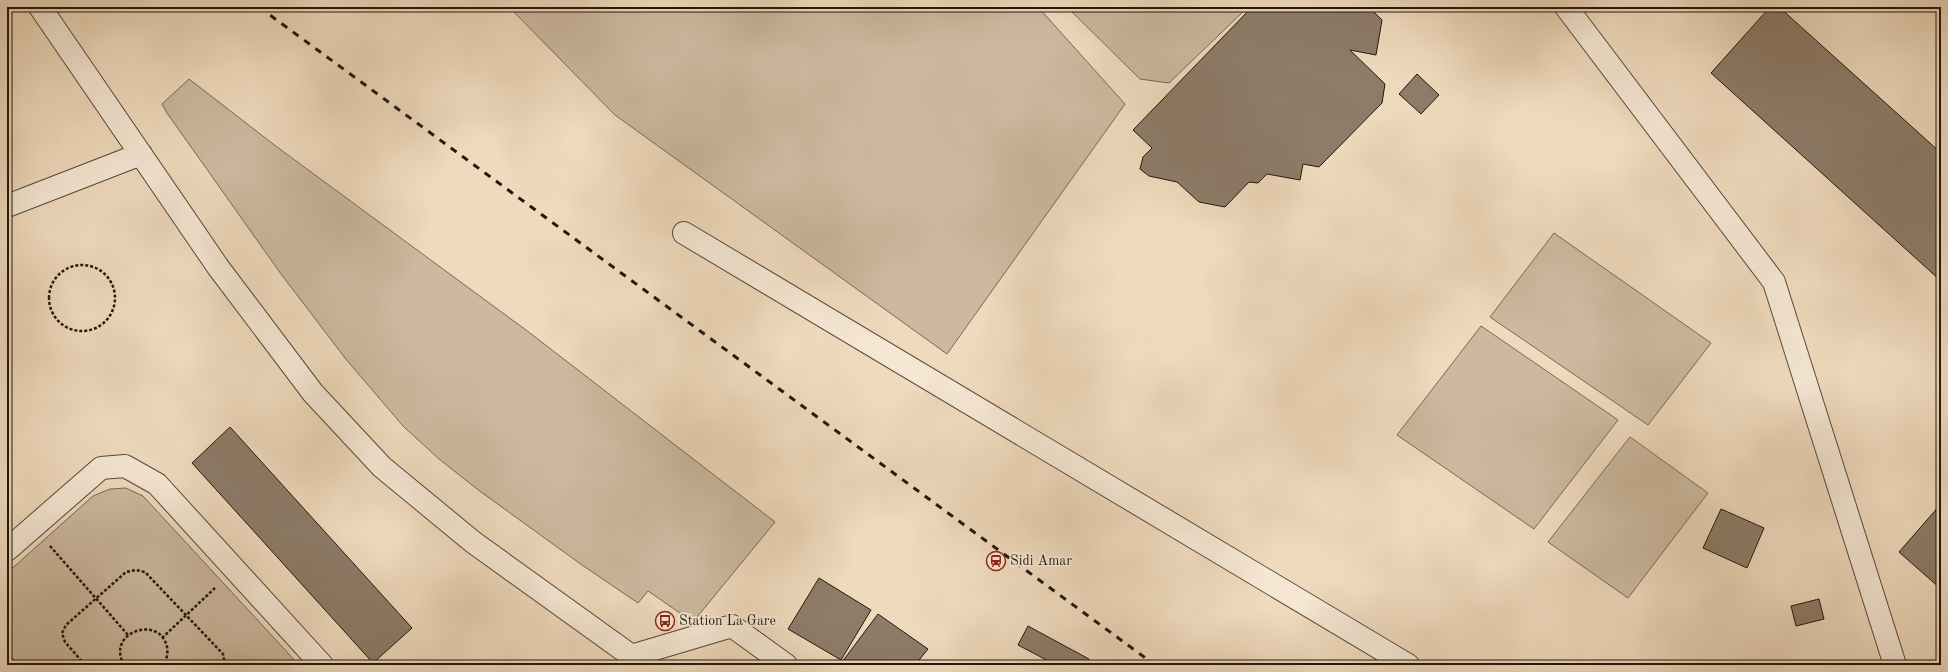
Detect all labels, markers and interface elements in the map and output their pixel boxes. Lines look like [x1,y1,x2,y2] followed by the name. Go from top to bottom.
[985,550,1007,572] station icon: Sidi Amar
[1010,554,1072,568] place label: Sidi Amar
[654,610,676,632] bus stop icon: Station La Gare
[679,614,776,628] place label: Station La Gare

